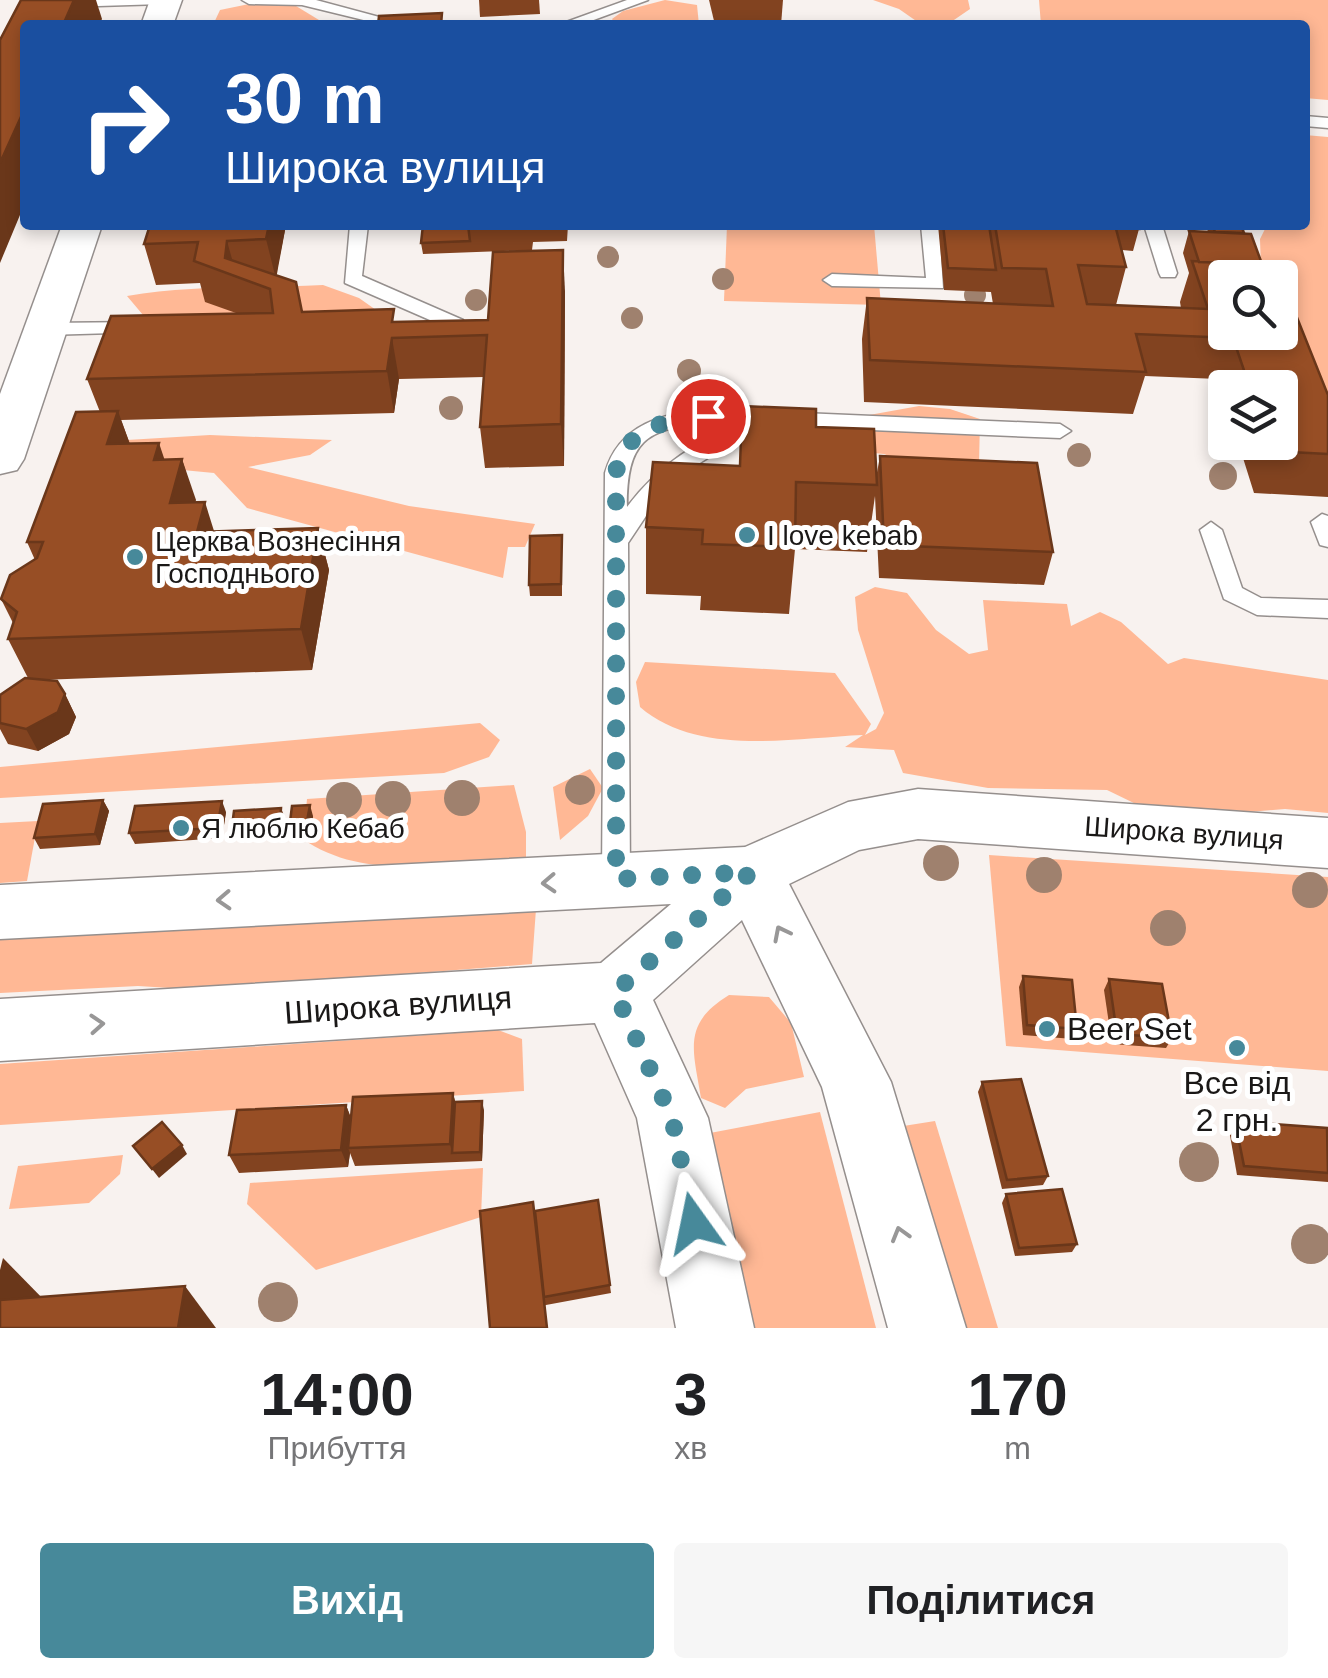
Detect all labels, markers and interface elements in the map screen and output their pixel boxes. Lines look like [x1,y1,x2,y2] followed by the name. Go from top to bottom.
[60,60,190,190] icon: right
[225,60,385,138] text: 30 m
[225,142,546,193] text: Широка вулиця
[1208,260,1298,460] map controls
[1208,260,1298,350] button: search
[1208,370,1298,460] button: layers
[666,374,751,459] pin
[681,389,736,444] icon: arrive
[767,520,918,551] place label: I love kebab
[736,524,758,546] marker: I love kebab
[155,526,401,589] place label: Церква Вознесіння Господнього
[124,546,146,568] marker: Церква Вознесіння Господнього
[1083,811,1285,855] street label: Широка вулиця
[201,813,405,844] place label: Я люблю Кебаб
[170,817,192,839] marker: Я люблю Кебаб
[540,872,556,893] one-way arrow
[216,890,232,911] one-way arrow
[774,926,794,944] one-way arrow
[283,979,513,1031] street label: Широка вулиця
[1067,1011,1192,1047] place label: Beer Set
[90,1014,106,1035] one-way arrow
[1036,1018,1058,1040] marker: Beer Set
[1226,1037,1248,1059] marker: Все від 2 грн.
[1184,1065,1291,1138] place label: Все від 2 грн.
[642,1171,746,1275] position arrow
[891,1227,912,1244] one-way arrow
[260,1361,414,1428] text: 14:00
[674,1361,707,1428] text: 3
[968,1361,1068,1428] text: 170
[268,1430,406,1466] text: Прибуття
[674,1430,707,1466] text: хв
[1004,1430,1031,1466] text: m
[40,1543,654,1658] button: Вихід
[674,1543,1288,1658] button: Поділитися

